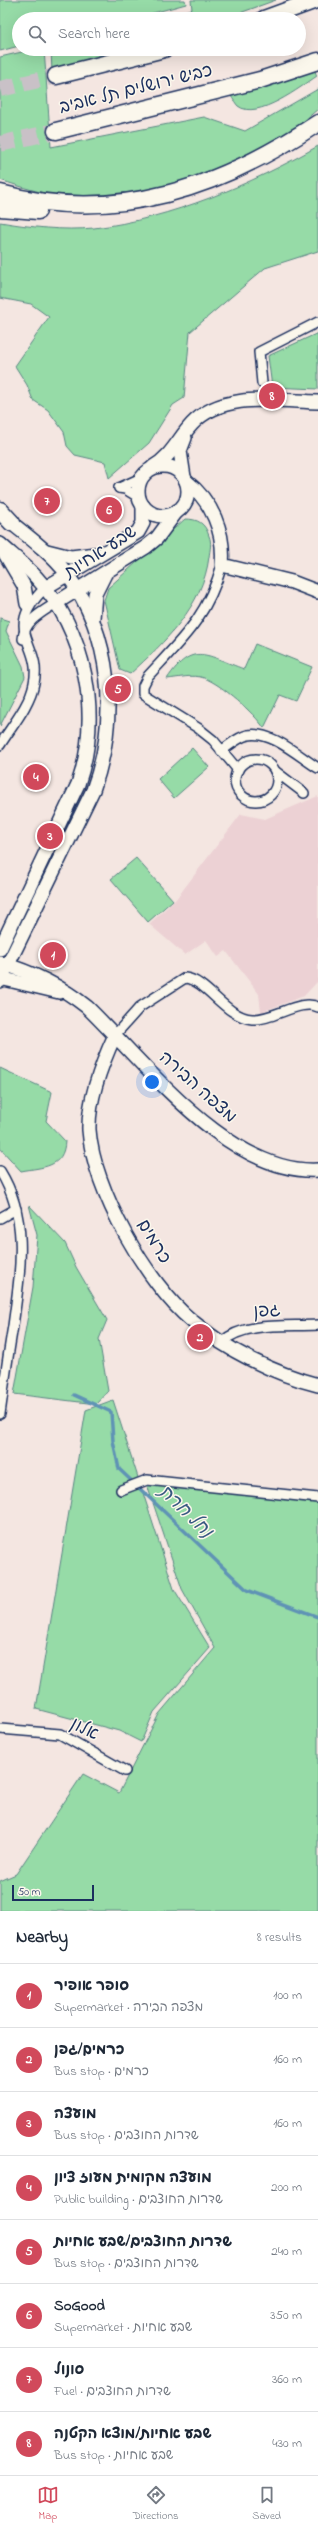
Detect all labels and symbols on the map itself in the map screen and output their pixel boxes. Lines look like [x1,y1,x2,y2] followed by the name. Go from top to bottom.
[57,58,215,122] street label: כביש ירושלים תל אביב
[259,381,285,411] pin: 8
[34,486,60,516] pin: 7
[96,495,122,525] pin: 6
[59,520,142,587] street label: שבע אחיות
[105,674,131,704] pin: 5
[23,762,49,792] pin: 4
[37,821,63,851] pin: 3
[40,940,66,970] pin: 1
[152,1046,242,1130] street label: מצפה הבירה
[142,1072,162,1092] your location
[129,1215,177,1269] street label: כרמים
[253,1298,281,1326] street label: גפן
[187,1322,213,1352] pin: 2
[151,1478,219,1546] water label: נחל חרת
[65,1712,103,1748] street label: אלון
[12,1883,94,1902] scale bar

